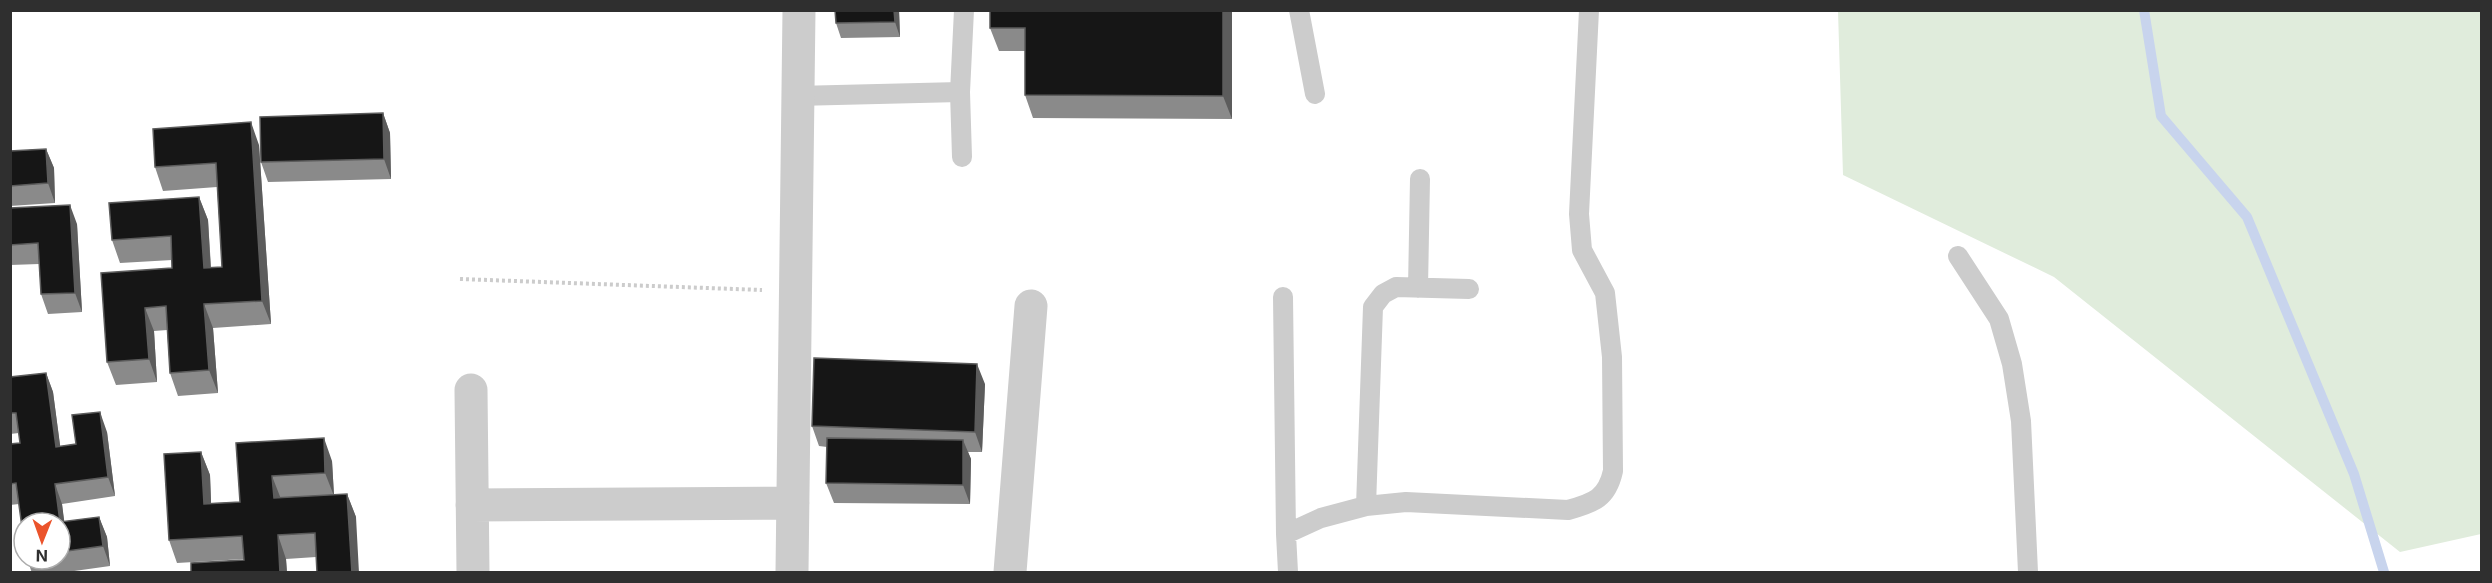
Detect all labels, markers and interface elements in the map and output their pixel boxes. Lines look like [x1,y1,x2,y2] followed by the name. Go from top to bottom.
[12,511,72,571] north arrow
[35,546,48,566] text: N

